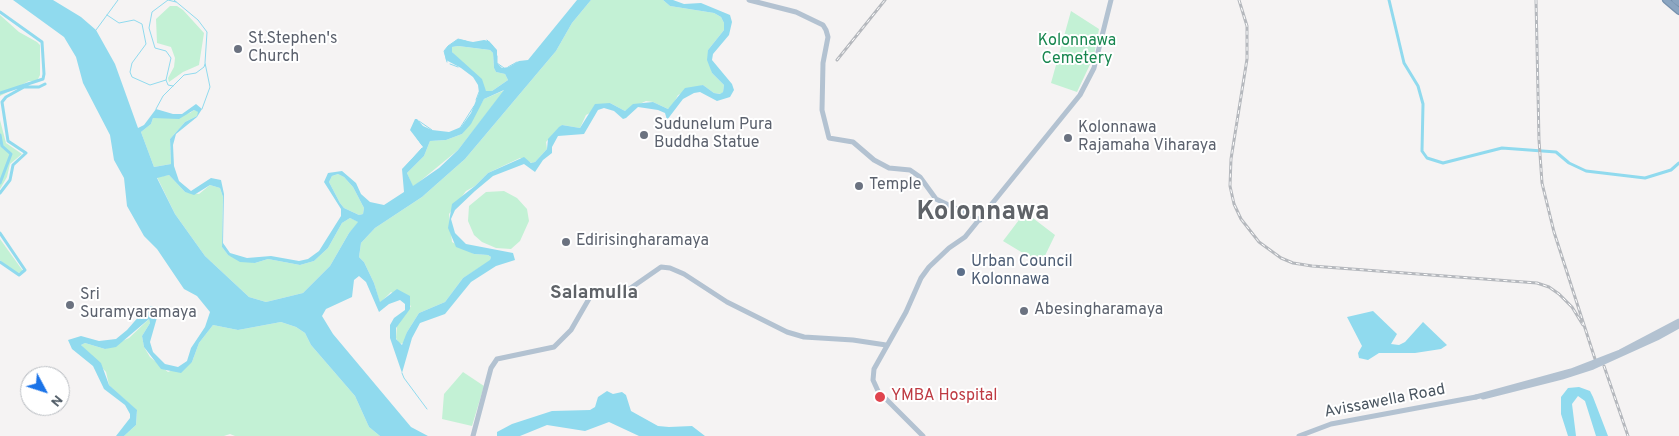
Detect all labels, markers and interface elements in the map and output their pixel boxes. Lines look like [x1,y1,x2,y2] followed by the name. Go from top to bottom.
[248,30,338,68] place label: St.Stephen's Church
[1038,32,1116,70] park label: Kolonnawa Cemetery
[232,43,244,55] marker: St.Stephen's Church
[654,116,772,154] place label: Sudunelum Pura Buddha Statue
[1078,119,1216,157] place label: Kolonnawa Rajamaha Viharaya
[638,129,650,141] marker: Sudunelum Pura Buddha Statue
[1062,132,1074,144] marker: Kolonnawa Rajamaha Viharaya
[869,176,921,196] place label: Temple
[853,180,865,192] marker: Temple
[916,198,1050,230] district label: Kolonnawa
[576,232,709,252] place label: Edirisingharamaya
[560,236,572,248] marker: Edirisingharamaya
[971,253,1073,291] place label: Urban Council Kolonnawa
[955,266,967,278] marker: Urban Council Kolonnawa
[550,283,638,305] district label: Salamulla
[80,286,197,324] place label: Sri Suramyaramaya
[64,299,76,311] marker: Sri Suramyaramaya
[1034,301,1163,321] place label: Abesingharamaya
[1018,305,1030,317] marker: Abesingharamaya
[20,366,70,416] north arrow
[1323,381,1447,423] street label: Avissawella Road
[891,387,997,407] place label: YMBA Hospital
[873,390,887,404] marker: YMBA Hospital
[46,391,66,410] text: N

